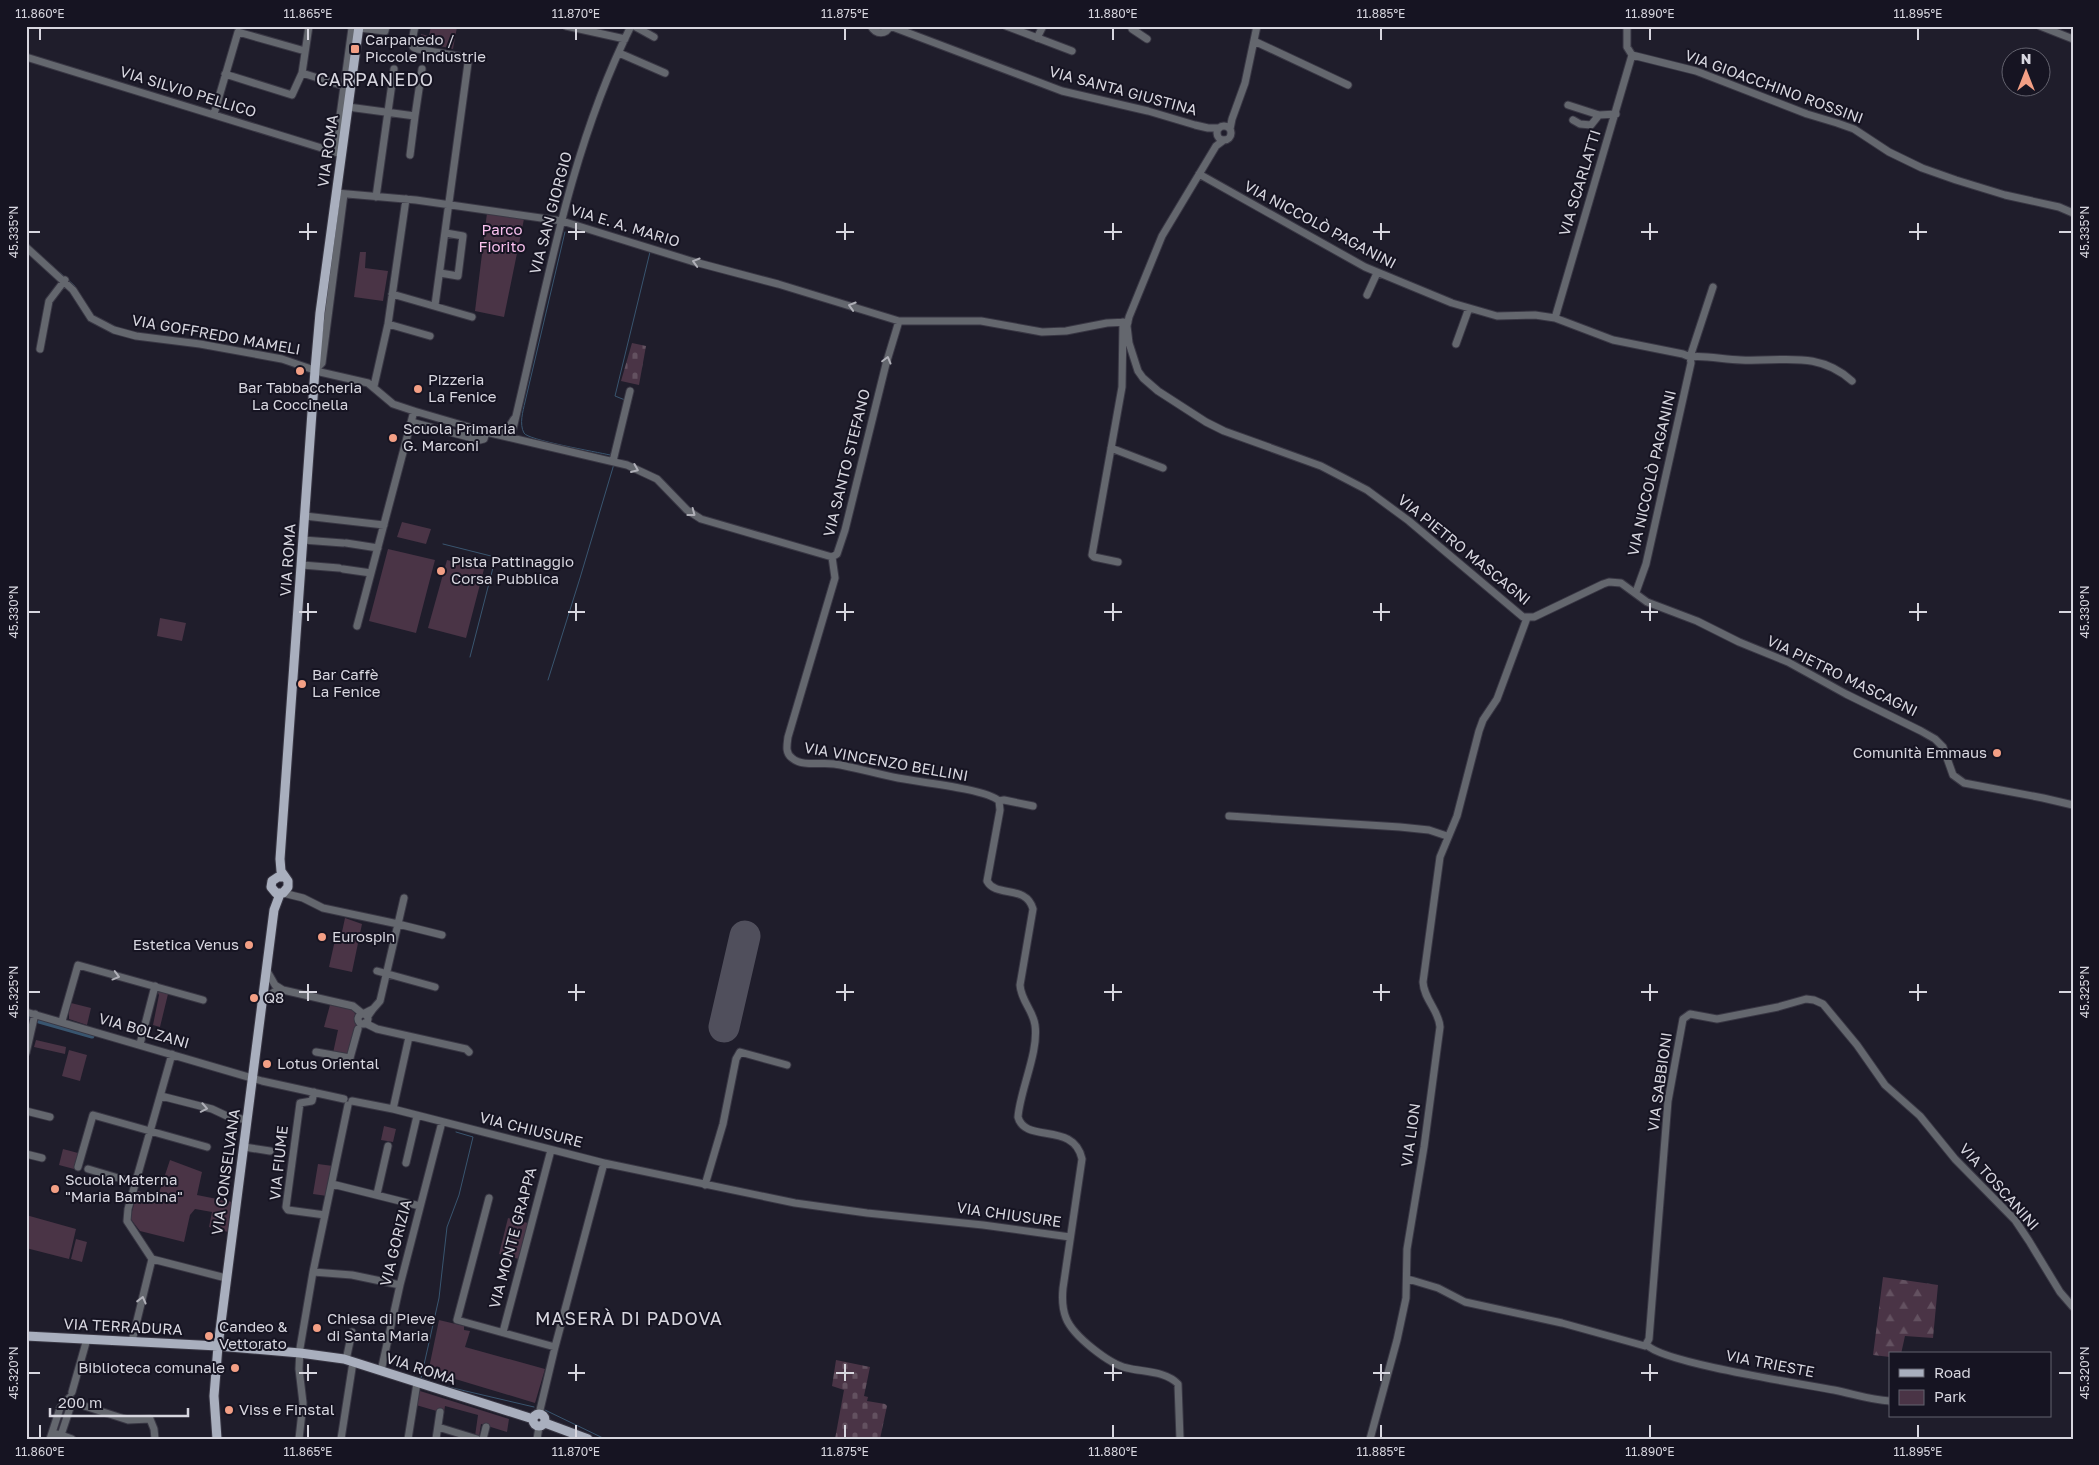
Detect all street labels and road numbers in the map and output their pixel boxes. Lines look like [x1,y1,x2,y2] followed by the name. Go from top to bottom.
[1683,45,1866,127] street label: VIA GIOACCHINO ROSSINI
[118,62,259,120] street label: VIA SILVIO PELLICO
[1047,62,1199,118] street label: VIA SANTA GIUSTINA
[313,114,341,188] street label: VIA ROMA
[1554,127,1604,238] street label: VIA SCARLATTI
[525,149,575,276] street label: VIA SAN GIORGIO
[1241,176,1400,272] street label: VIA NICCOLÒ PAGANINI
[568,200,682,250] street label: VIA E. A. MARIO
[130,310,302,358] street label: VIA GOFFREDO MAMELI
[819,387,873,539] street label: VIA SANTO STEFANO
[1623,388,1679,558] street label: VIA NICCOLÒ PAGANINI
[1395,490,1535,608] street label: VIA PIETRO MASCAGNI
[275,523,299,597] street label: VIA ROMA
[1764,631,1921,719] street label: VIA PIETRO MASCAGNI
[803,738,970,784] street label: VIA VINCENZO BELLINI
[97,1008,192,1052] street label: VIA BOLZANI
[1643,1031,1675,1133] street label: VIA SABBIONI
[1397,1102,1423,1168] street label: VIA LION
[207,1108,243,1236] street label: VIA CONSELVANA
[478,1108,585,1151] street label: VIA CHIUSURE
[265,1125,291,1201] street label: VIA FIUME
[1956,1139,2043,1233] street label: VIA TOSCANINI
[485,1165,540,1310] street label: VIA MONTE GRAPPA
[376,1197,415,1288] street label: VIA GORIZIA
[956,1198,1063,1230] street label: VIA CHIUSURE
[63,1314,183,1338] street label: VIA TERRADURA
[1724,1346,1816,1380] street label: VIA TRIESTE
[384,1348,459,1388] street label: VIA ROMA

